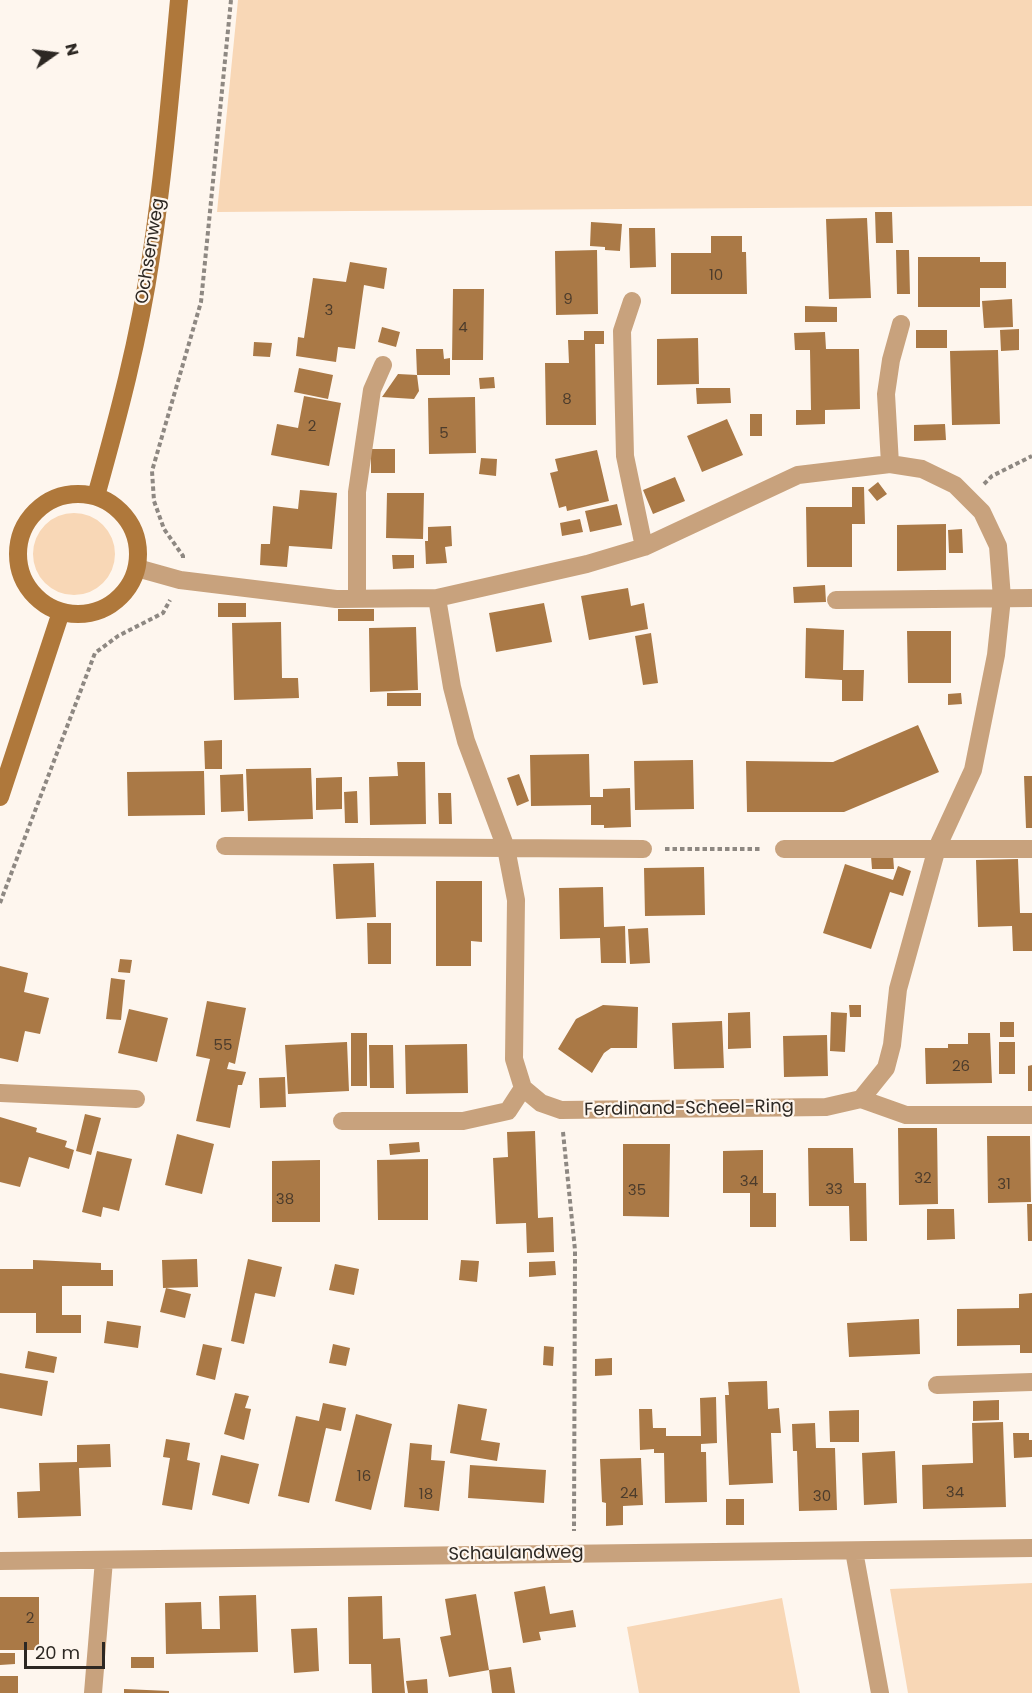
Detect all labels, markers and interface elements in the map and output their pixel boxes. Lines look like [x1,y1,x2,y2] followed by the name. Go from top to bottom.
[24,24,84,84] north arrow
[59,41,85,58] text: N
[132,197,170,305] street label: Ochsenweg
[709,267,723,285] house number: 10
[563,291,573,309] house number: 9
[325,302,333,320] house number: 3
[458,319,468,337] house number: 4
[562,391,572,409] house number: 8
[308,418,316,436] house number: 2
[439,425,449,443] house number: 5
[214,1037,232,1055] house number: 55
[952,1058,970,1076] house number: 26
[584,1096,794,1122] street label: Ferdinand-Scheel-Ring
[914,1170,932,1188] house number: 32
[740,1173,758,1191] house number: 34
[997,1176,1011,1194] house number: 31
[825,1181,843,1199] house number: 33
[628,1182,646,1200] house number: 35
[276,1191,294,1209] house number: 38
[357,1468,371,1486] house number: 16
[946,1484,964,1502] house number: 34
[620,1485,638,1503] house number: 24
[419,1486,433,1504] house number: 18
[813,1488,831,1506] house number: 30
[448,1542,584,1566] street label: Schaulandweg
[26,1610,34,1628] house number: 2
[27,1630,108,1668] scale bar
[35,1640,80,1665] text: 20 m

